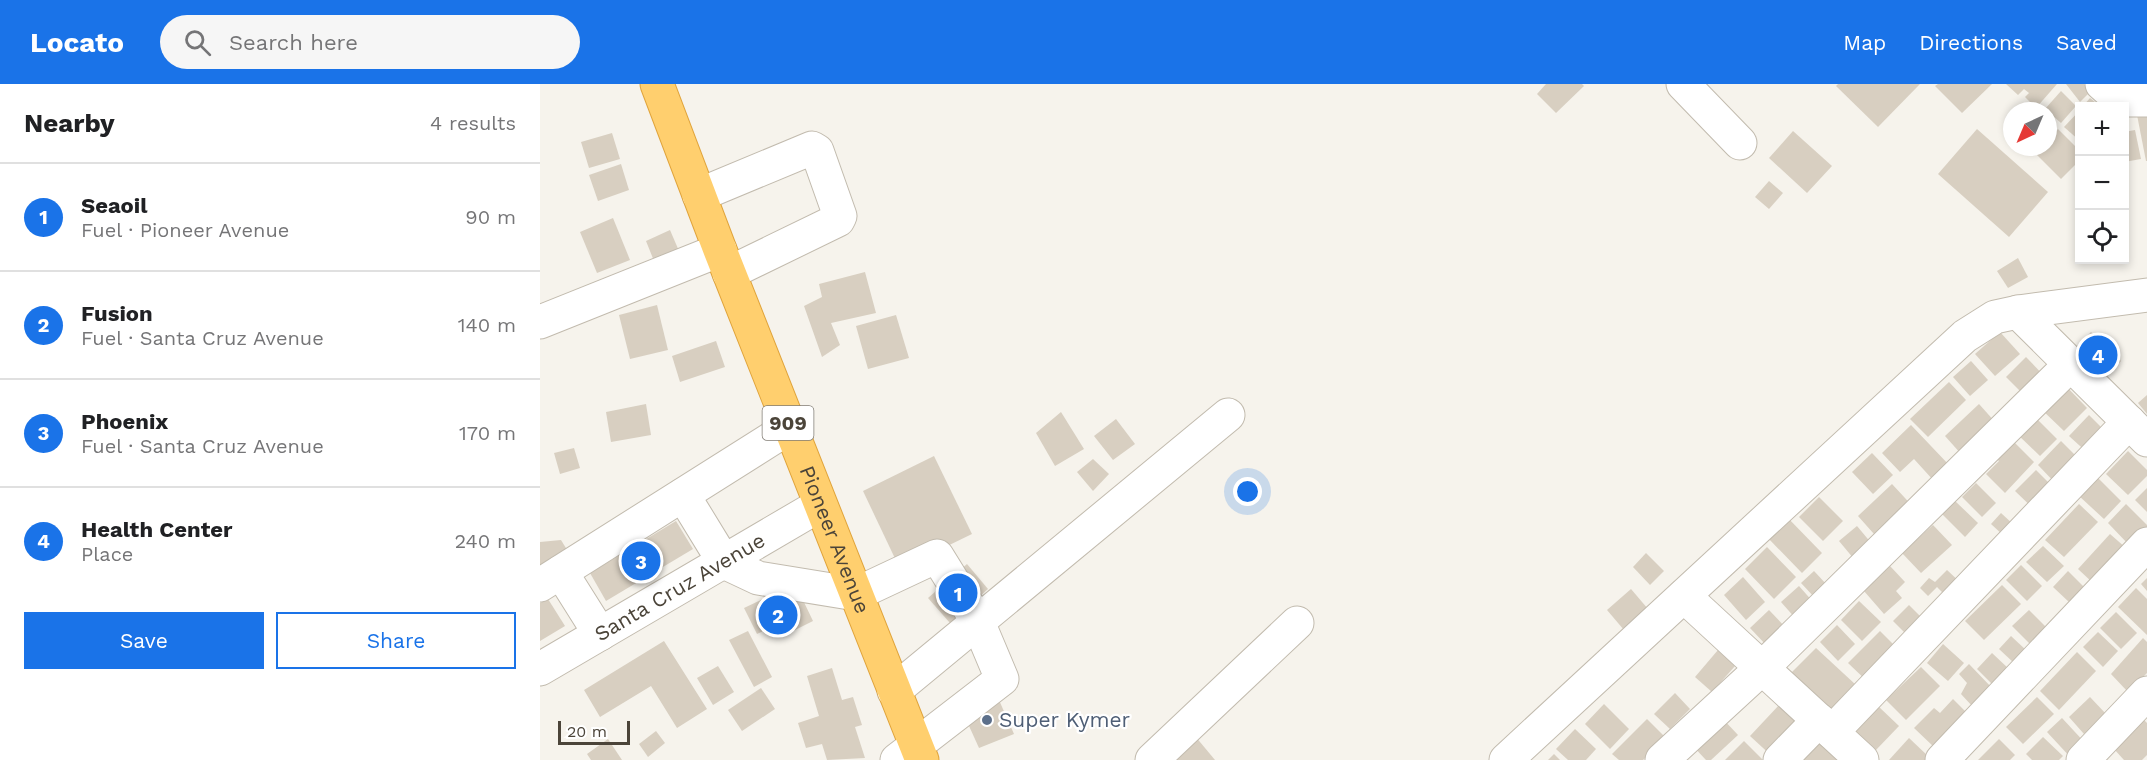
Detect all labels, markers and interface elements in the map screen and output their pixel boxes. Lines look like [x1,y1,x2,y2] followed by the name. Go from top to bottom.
[160,15,580,69] search box
[30,26,124,59] text: Locato
[181,26,214,59] icon: search
[229,30,358,55] text: Search here
[1843,30,1886,55] text: Map
[1919,30,2023,55] text: Directions
[2056,30,2117,55] text: Saved
[2003,102,2057,156] north arrow
[2075,102,2129,264] map controls
[2075,102,2129,156] button: +
[24,108,115,138] text: Nearby
[430,111,516,135] text: 4 results
[2075,156,2129,210] button: −
[81,193,147,218] text: Seaoil
[39,205,48,229] text: 1
[465,205,516,229] text: 90 m
[2075,210,2129,264] button: locate
[81,218,289,242] text: Fuel · Pioneer Avenue
[81,301,153,326] text: Fusion
[38,313,49,337] text: 2
[458,313,516,337] text: 140 m
[81,326,324,350] text: Fuel · Santa Cruz Avenue
[2078,332,2118,378] pin: 4
[762,406,814,440] road number: 909
[81,409,168,434] text: Phoenix
[38,421,49,445] text: 3
[459,421,516,445] text: 170 m
[81,434,324,458] text: Fuel · Santa Cruz Avenue
[795,462,876,617] street label: Pioneer Avenue
[1233,477,1262,506] your location
[81,517,232,542] text: Health Center
[590,527,769,646] street label: Santa Cruz Avenue
[37,529,50,553] text: 4
[454,529,516,553] text: 240 m
[622,538,660,584] pin: 3
[81,542,133,566] text: Place
[938,570,978,616] pin: 1
[758,592,798,638] pin: 2
[24,612,264,669] button: Save
[276,612,516,669] button: Share
[999,707,1131,732] place label: Super Kymer
[980,713,994,727] marker: Super Kymer
[558,718,630,746] scale bar
[567,722,607,741] text: 20 m

